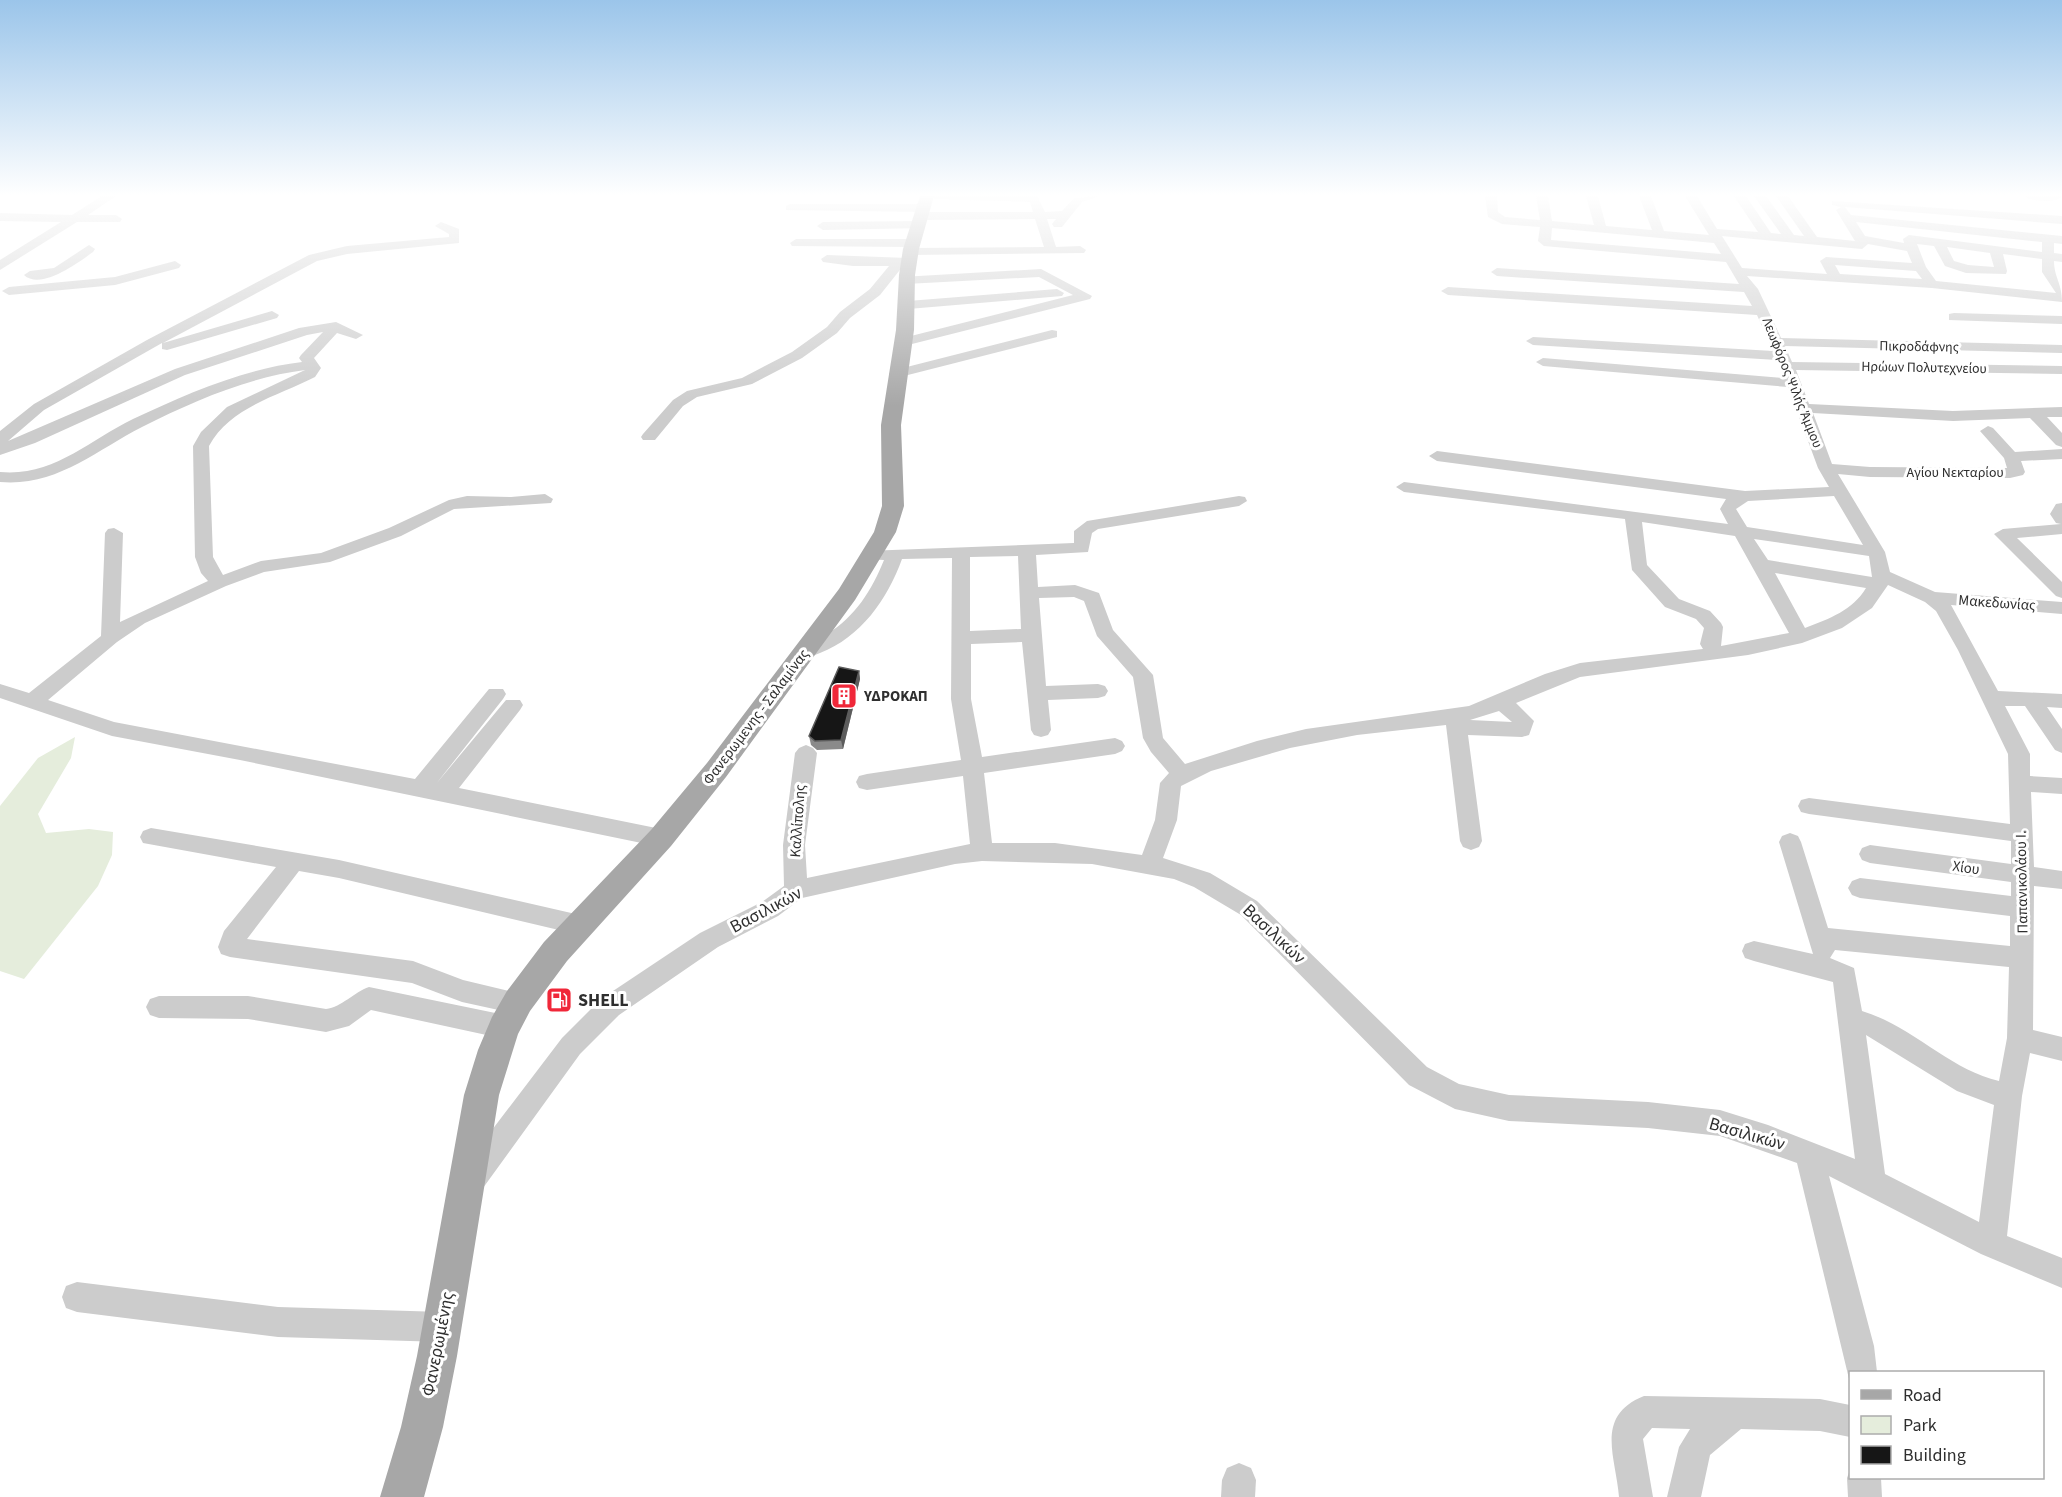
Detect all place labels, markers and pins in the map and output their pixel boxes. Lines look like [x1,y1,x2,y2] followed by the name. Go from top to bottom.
[829,681,859,711] building icon: ΥΔΡΟΚΑΠ
[863,686,928,707] place label: ΥΔΡΟΚΑΠ
[544,985,574,1015] fuel station icon: SHELL
[578,988,629,1013] place label: SHELL

